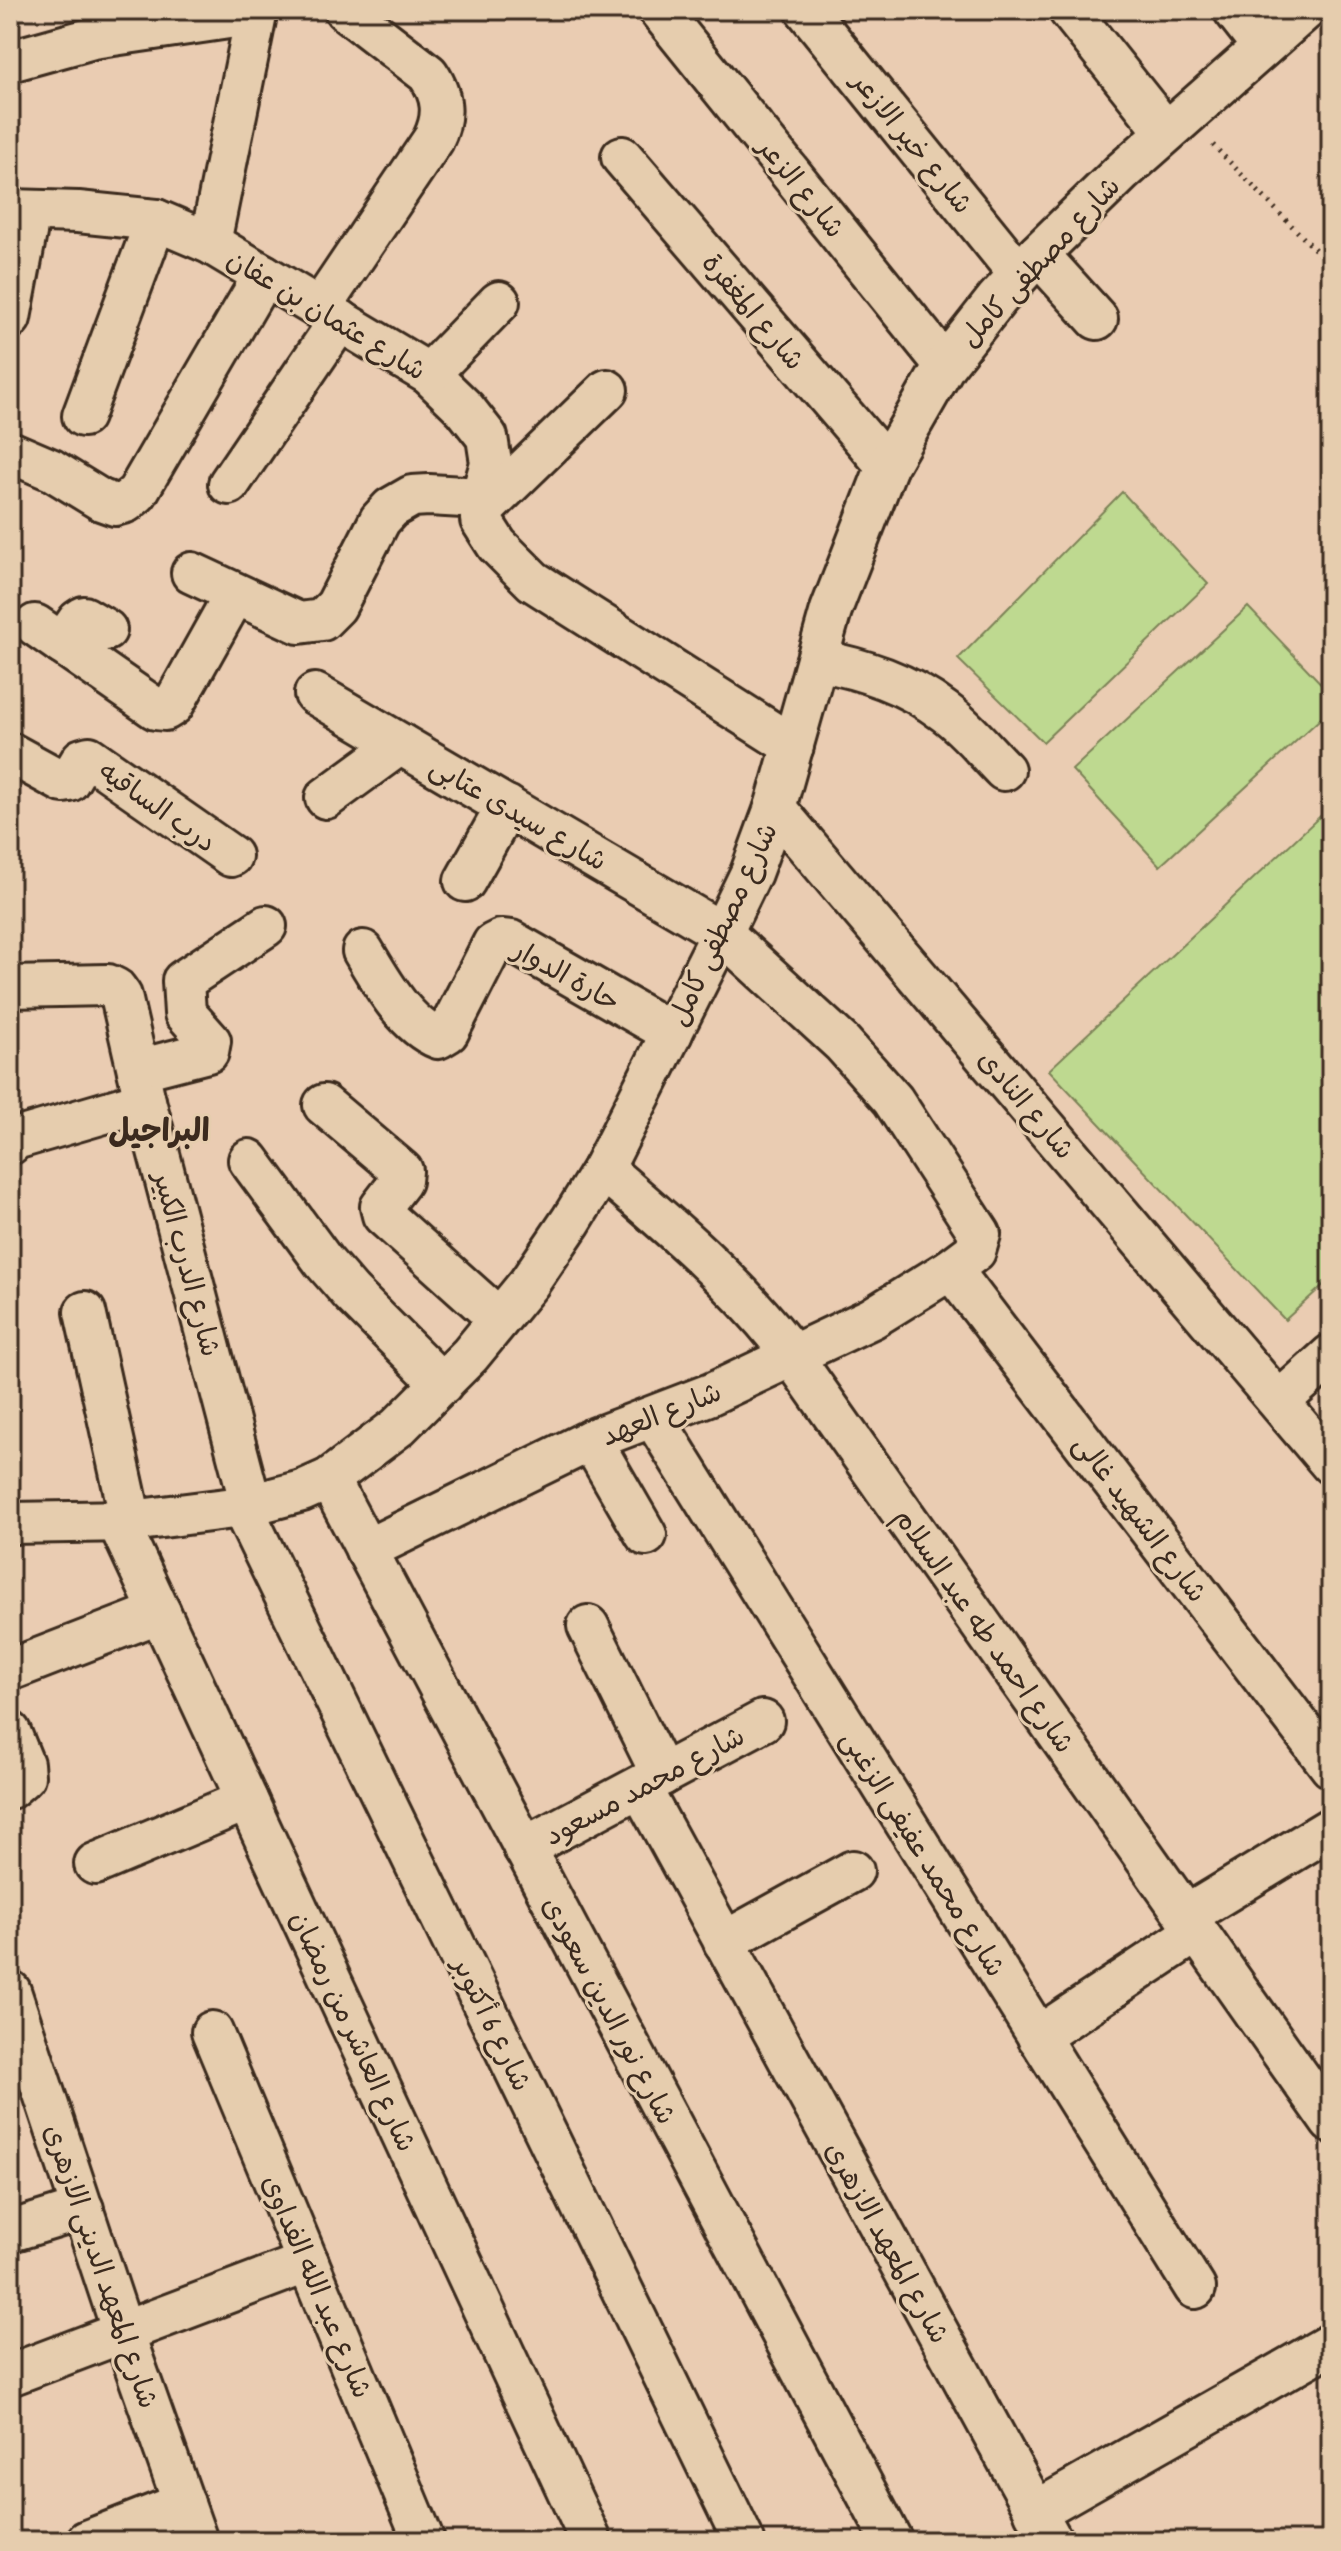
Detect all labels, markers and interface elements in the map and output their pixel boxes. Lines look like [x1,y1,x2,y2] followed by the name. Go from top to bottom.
[842,61,982,222] street label: شارع خير الازعر
[748,127,854,246] street label: شارع الزعر
[950,167,1129,355] street label: شارع مصطفى كامل
[220,239,434,389] street label: شارع عثمان بن عفان
[693,244,814,378] street label: شارع المغفرة
[423,747,615,880] street label: شارع سيدى عتابى
[91,751,225,861] street label: درب الساقيه
[658,816,787,1032] street label: شارع مصطفى كامل
[505,929,627,1020] street label: حارة الدوار
[969,1041,1084,1168] street label: شارع النادى
[108,1108,210,1151] district label: البراجيل
[144,1166,231,1361] street label: شارع الدرب الكبير
[595,1372,727,1455] street label: شارع العهد
[1065,1426,1217,1610] street label: شارع الشهيد غالى
[883,1500,1084,1762] street label: شارع احمد طه عبد السلام
[537,1716,751,1855] street label: شارع محمد مسعود
[832,1722,1015,1984] street label: شارع محمد عفيفى الزغبى
[533,1889,686,2131] street label: شارع نور الدين سعودى
[281,1904,426,2158] street label: شارع العاشر من رمضان
[443,1949,542,2098] street label: شارع 6 أكتوبر
[35,2119,168,2413] street label: شارع المعهد الدينى الازهرى
[816,2134,959,2350] street label: شارع المعهد الازهرى
[253,2168,382,2404] street label: شارع عبد الله الفداوى

